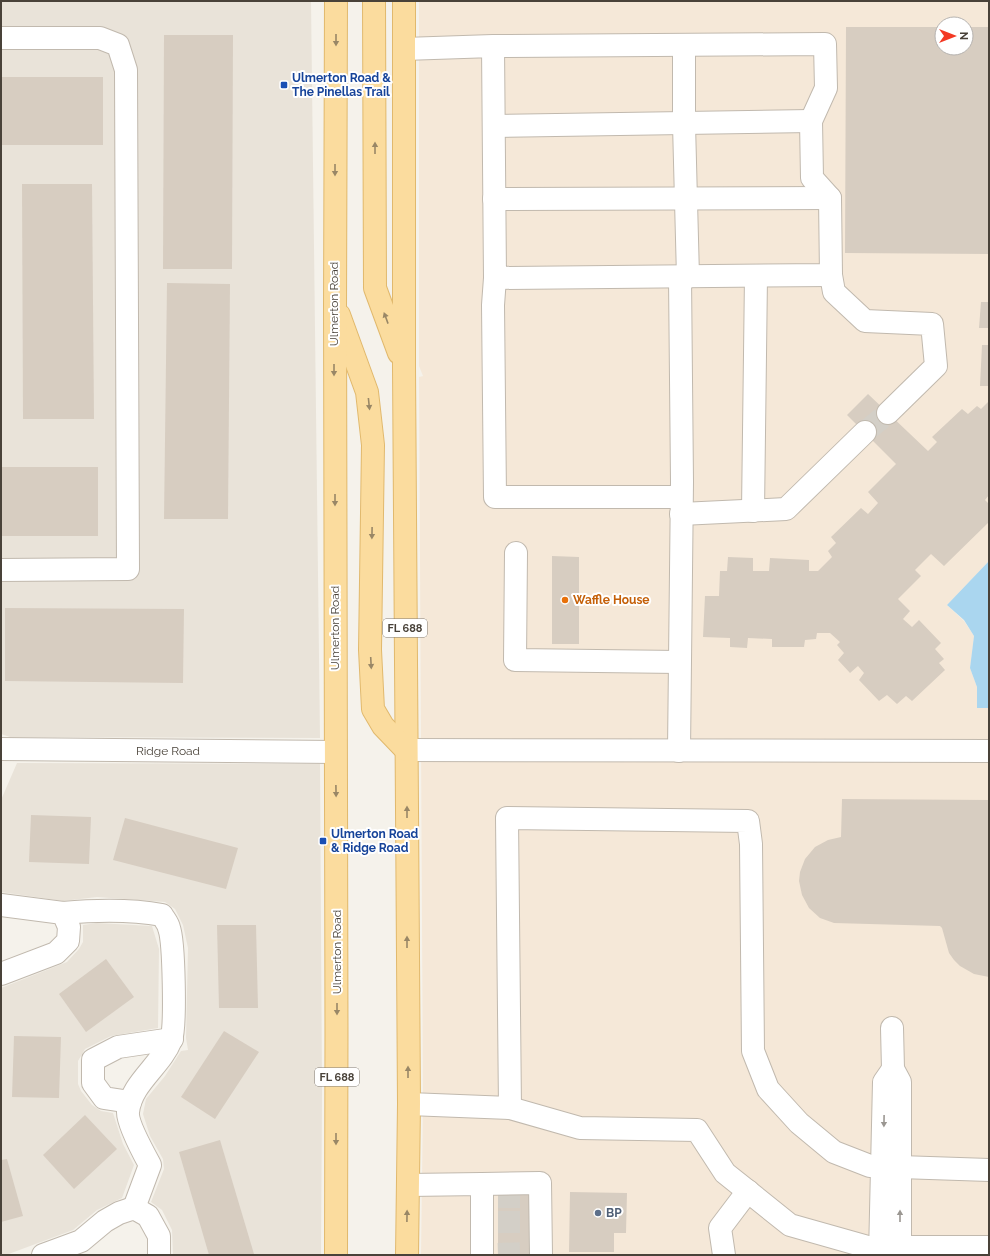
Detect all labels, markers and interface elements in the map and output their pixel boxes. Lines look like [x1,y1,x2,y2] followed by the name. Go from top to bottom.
[934,16,974,56] north arrow
[957,32,970,40] text: N
[333,34,339,47] one-way arrow
[292,71,391,99] place label: Ulmerton Road & The Pinellas Trail
[279,80,289,90] marker: Ulmerton Road & The Pinellas Trail
[372,141,378,154] one-way arrow
[332,164,338,177] one-way arrow
[327,262,341,346] street label: Ulmerton Road
[383,311,389,323] one-way arrow
[331,364,337,377] one-way arrow
[366,398,372,410] one-way arrow
[332,494,338,507] one-way arrow
[369,527,375,540] one-way arrow
[328,586,342,670] street label: Ulmerton Road
[573,593,650,607] place label: Waffle House
[560,595,570,605] marker: Waffle House
[383,619,427,637] road number: FL 688
[368,657,374,670] one-way arrow
[136,744,200,758] street label: Ridge Road
[333,785,339,798] one-way arrow
[404,805,410,818] one-way arrow
[331,827,419,855] place label: Ulmerton Road & Ridge Road
[318,836,328,846] marker: Ulmerton Road & Ridge Road
[330,910,344,994] street label: Ulmerton Road
[404,936,411,948] one-way arrow
[334,1003,340,1016] one-way arrow
[405,1065,411,1078] one-way arrow
[315,1068,359,1086] road number: FL 688
[881,1115,887,1128] one-way arrow
[333,1133,339,1146] one-way arrow
[606,1206,622,1220] place label: BP
[593,1208,603,1218] marker: BP
[404,1209,410,1222] one-way arrow
[897,1209,903,1222] one-way arrow

